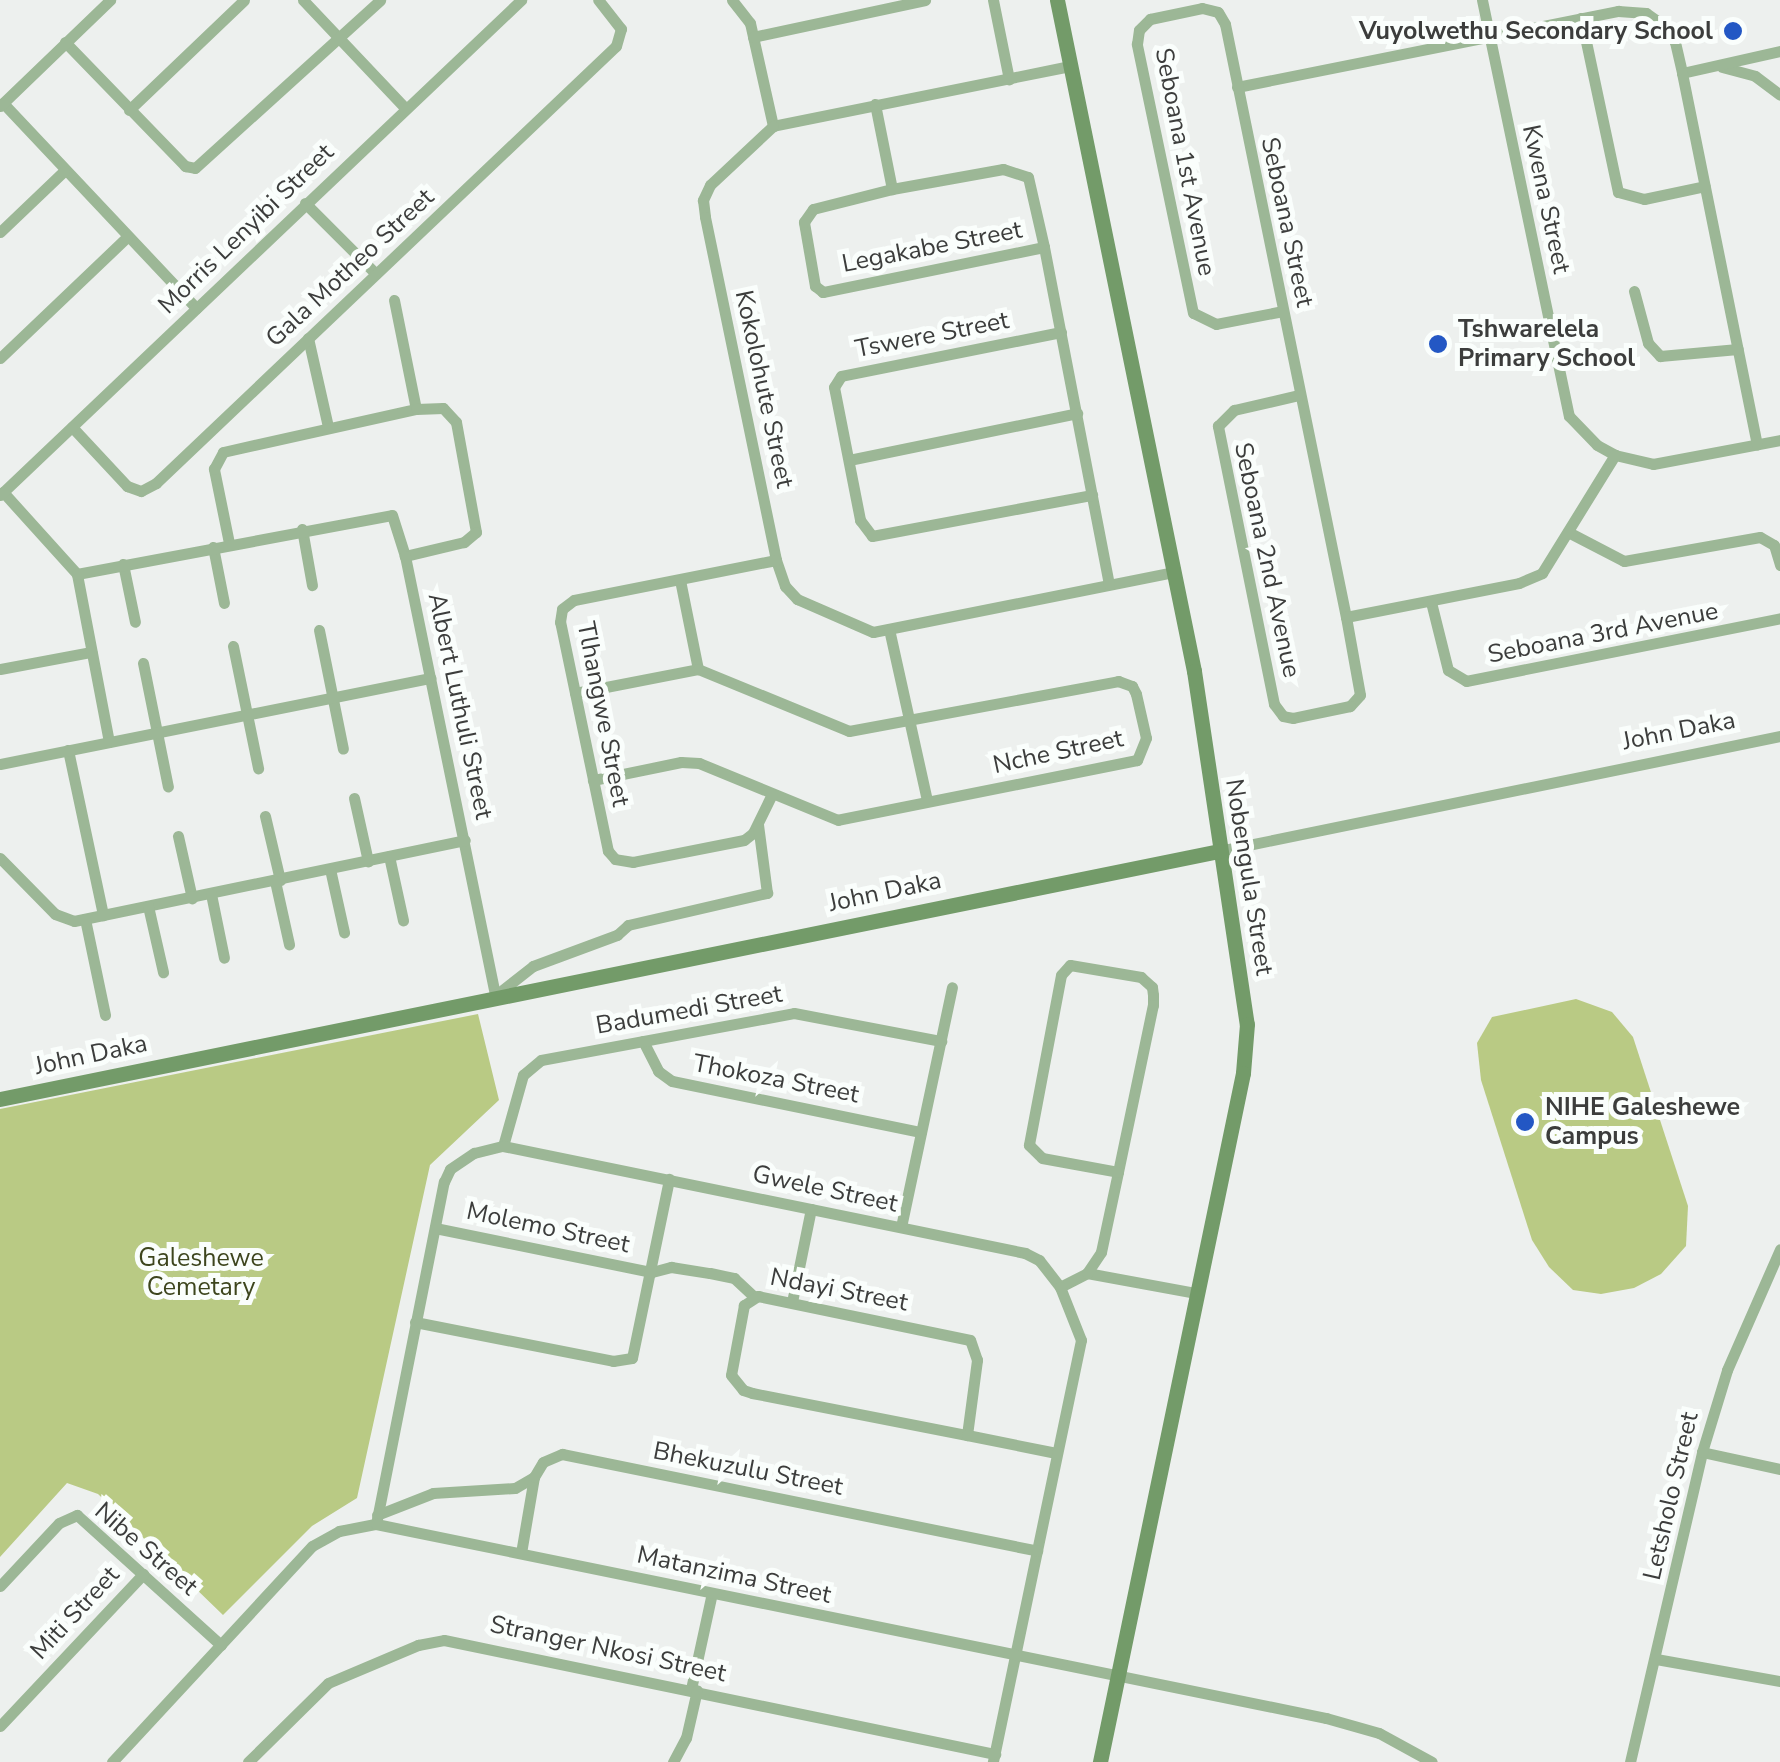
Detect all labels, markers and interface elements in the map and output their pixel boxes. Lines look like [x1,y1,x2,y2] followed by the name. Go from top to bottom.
[1359,16,1713,46] place label: Vuyolwethu Secondary School
[1722,20,1744,42] marker: Vuyolwethu Secondary School
[1148,46,1222,278] street label: Seboana 1st Avenue
[1516,122,1576,276] street label: Kwena Street
[1254,135,1320,309] street label: Seboana Street
[152,138,340,320] street label: Morris Lenyibi Street
[260,183,440,353] street label: Gala Motheo Street
[839,215,1025,279] street label: Legakabe Street
[728,287,800,491] street label: Kokolohute Street
[853,305,1011,365] street label: Tswere Street
[1458,315,1635,374] place label: Tshwarelela Primary School
[1427,333,1449,355] marker: Tshwarelela Primary School
[1227,440,1307,680] street label: Seboana 2nd Avenue
[421,590,499,822] street label: Albert Luthuli Street
[1485,596,1721,670] street label: Seboana 3rd Avenue
[570,619,636,809] street label: Tlhangwe Street
[1620,705,1738,757] street label: John Daka
[990,724,1126,780] street label: Nche Street
[1219,777,1279,977] street label: Nobengula Street
[826,865,944,919] street label: John Daka
[594,979,784,1041] street label: Badumedi Street
[32,1028,150,1082] street label: John Daka
[690,1048,862,1110] street label: Thokoza Street
[1545,1093,1740,1152] place label: NIHE Galeshewe Campus
[1514,1111,1536,1133] marker: NIHE Galeshewe Campus
[750,1159,900,1219] street label: Gwele Street
[464,1196,632,1260] street label: Molemo Street
[138,1244,264,1303] park label: Galeshewe Cemetary
[768,1262,910,1318] street label: Ndayi Street
[1637,1409,1705,1583] street label: Letsholo Street
[651,1436,845,1502] street label: Bhekuzulu Street
[88,1496,204,1602] street label: Nibe Street
[634,1540,834,1610] street label: Matanzima Street
[24,1560,126,1666] street label: Miti Street
[487,1609,729,1689] street label: Stranger Nkosi Street

